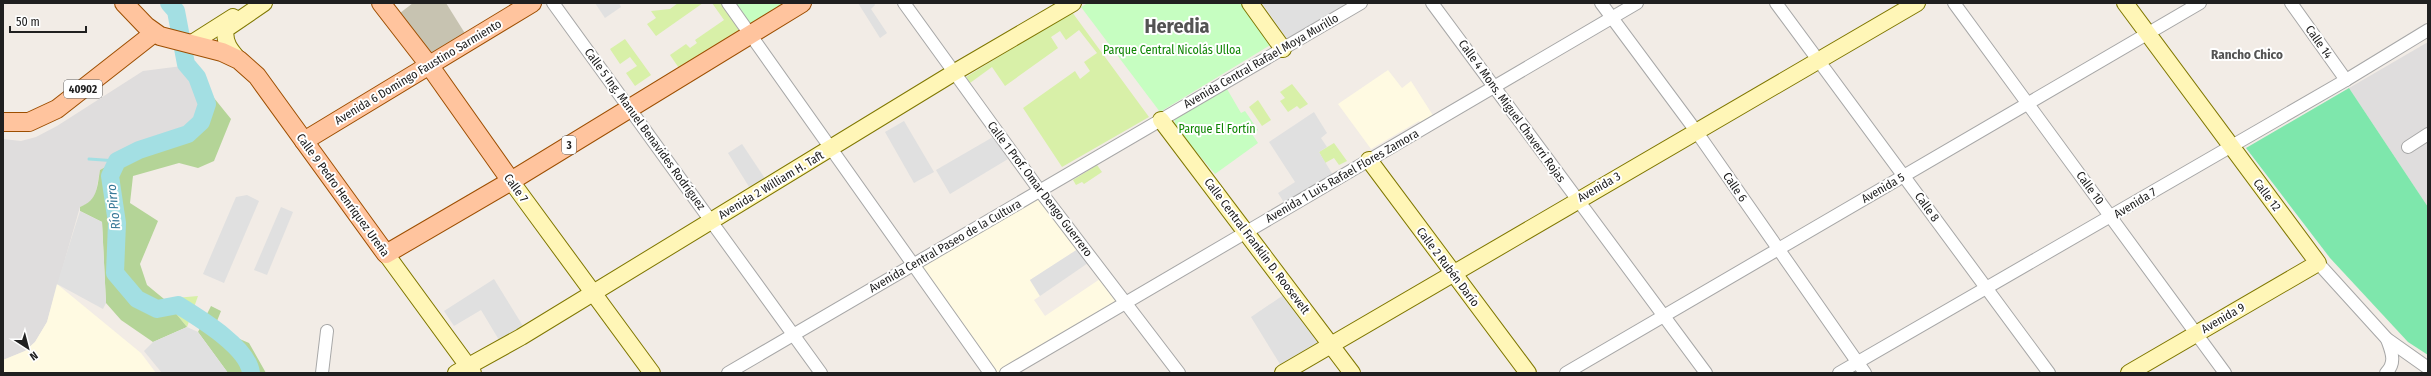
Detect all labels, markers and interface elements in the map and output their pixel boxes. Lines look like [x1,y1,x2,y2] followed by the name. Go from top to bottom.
[10,8,86,34] scale bar
[1181,11,1341,111] street label: Avenida Central Rafael Moya Murillo
[1144,14,1210,38] district label: Heredia
[16,15,40,29] text: 50 m
[332,17,504,127] street label: Avenida 6 Domingo Faustino Sarmiento
[2303,23,2336,61] street label: Calle 14
[1456,37,1568,185] street label: Calle 4 Mons. Miguel Chaverri Rojas
[1103,43,1241,57] park label: Parque Central Nicolás Ulloa
[582,45,709,213] street label: Calle 5 Ing. Manuel Benavides Rodríguez
[2211,47,2283,62] district label: Rancho Chico
[64,80,102,98] road number: 40902
[985,119,1095,259] street label: Calle 1 Prof. Omar Dengo Guerrero
[1179,122,1255,136] park label: Parque El Fortín
[1263,126,1421,226] street label: Avenida 1 Luis Rafael Flores Zamora
[294,131,392,259] street label: Calle 9 Pedro Henríquez Ureña
[562,136,576,154] road number: 3
[716,148,826,222] street label: Avenida 2 William H. Taft
[1575,169,1623,205] street label: Avenida 3
[2073,169,2107,207] street label: Calle 10
[1720,170,1750,205] street label: Calle 6
[1859,170,1907,206] street label: Avenida 5
[501,171,531,205] street label: Calle 7
[1201,175,1313,317] street label: Calle Central Franklin D. Roosevelt
[2250,176,2284,214] street label: Calle 12
[104,183,123,230] water label: Río Pirro
[2111,185,2159,221] street label: Avenida 7
[1912,190,1942,224] street label: Calle 8
[866,197,1024,295] street label: Avenida Central Paseo de la Cultura
[1414,225,1482,309] street label: Calle 2 Rubén Darío
[2199,300,2247,336] street label: Avenida 9
[8,328,48,368] north arrow
[27,348,40,363] text: N

